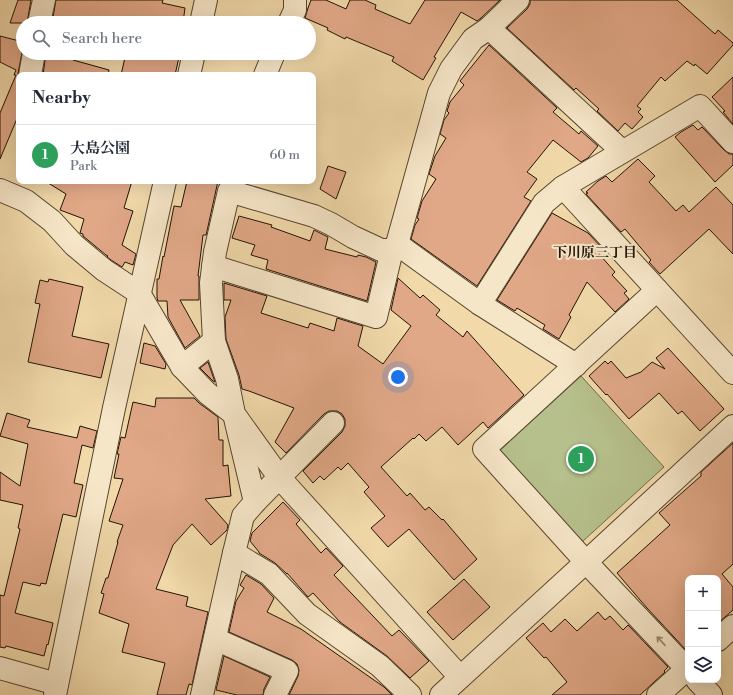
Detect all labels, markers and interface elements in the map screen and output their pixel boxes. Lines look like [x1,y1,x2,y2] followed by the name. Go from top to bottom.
[16,16,316,60] search box
[30,27,52,49] icon: search
[62,29,142,48] text: Search here
[32,87,91,109] text: Nearby
[70,139,130,158] text: 大島公園
[42,147,48,163] text: 1
[269,147,300,163] text: 60 m
[70,158,97,174] text: Park
[553,244,637,262] district label: 下川原三丁目
[388,367,408,387] your location
[568,444,594,474] pin: 1
[685,575,721,683] map controls
[685,575,721,611] button: +
[685,611,721,647] button: −
[657,637,666,647] one-way arrow
[685,647,721,683] button: layers

